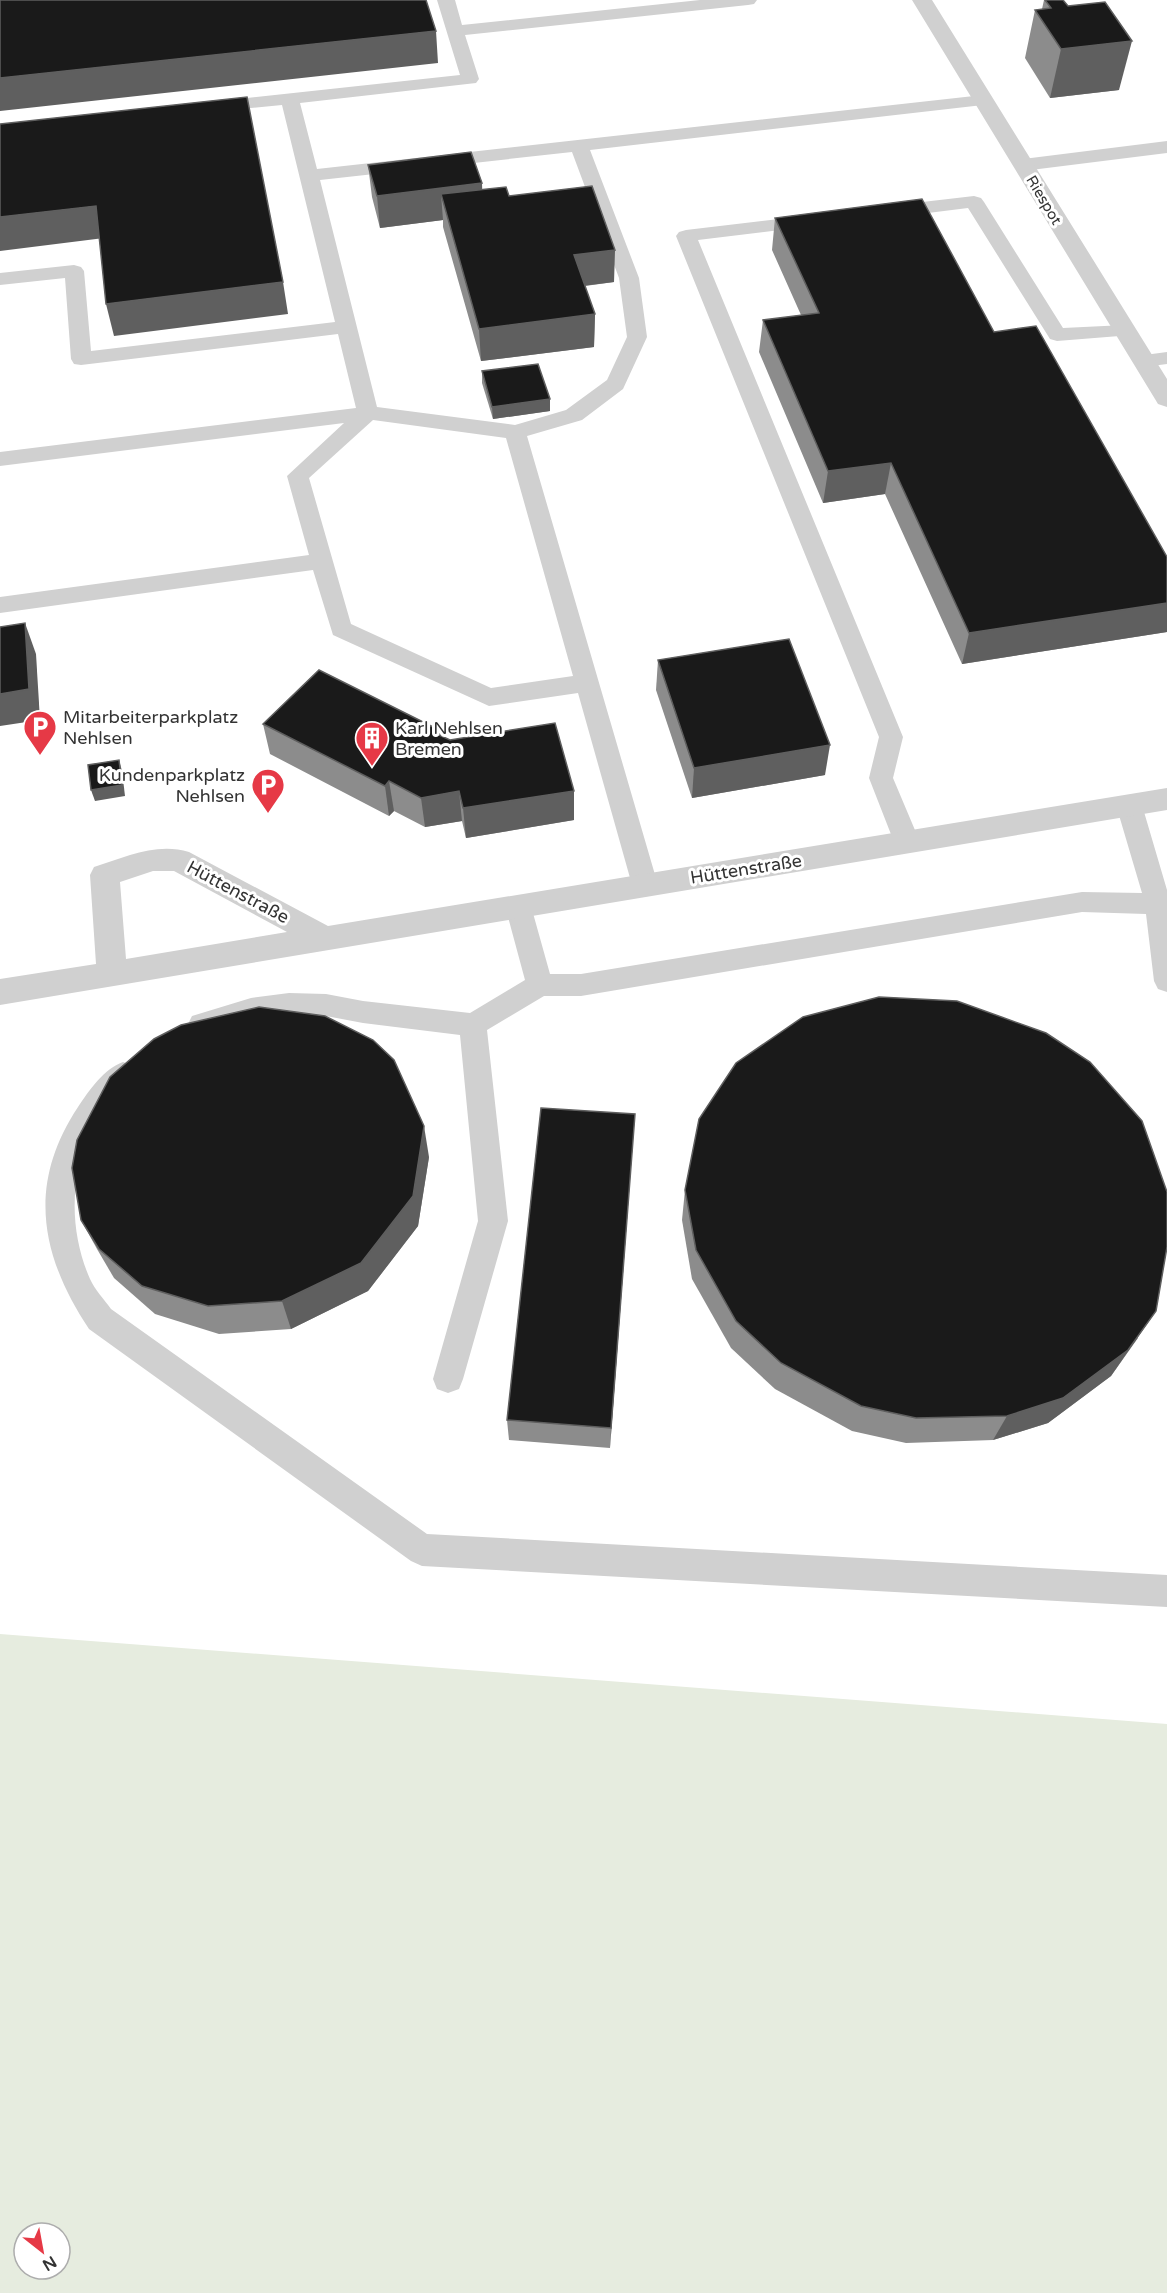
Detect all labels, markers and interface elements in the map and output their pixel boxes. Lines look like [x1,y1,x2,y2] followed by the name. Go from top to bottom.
[1022,172,1066,228] street label: Riespot
[63,706,238,749] place label: Mitarbeiterparkplatz Nehlsen
[22,709,58,756] parking icon: Mitarbeiterparkplatz Nehlsen
[395,717,503,760] place label: Karl Nehlsen Bremen
[354,720,390,767] building icon: Karl Nehlsen Bremen
[99,764,245,807] place label: Kundenparkplatz Nehlsen
[250,767,286,814] parking icon: Kundenparkplatz Nehlsen
[689,849,803,889] street label: Hüttenstraße
[183,856,293,928] street label: Hüttenstraße
[12,2221,72,2281] north arrow
[39,2251,60,2275] text: N

